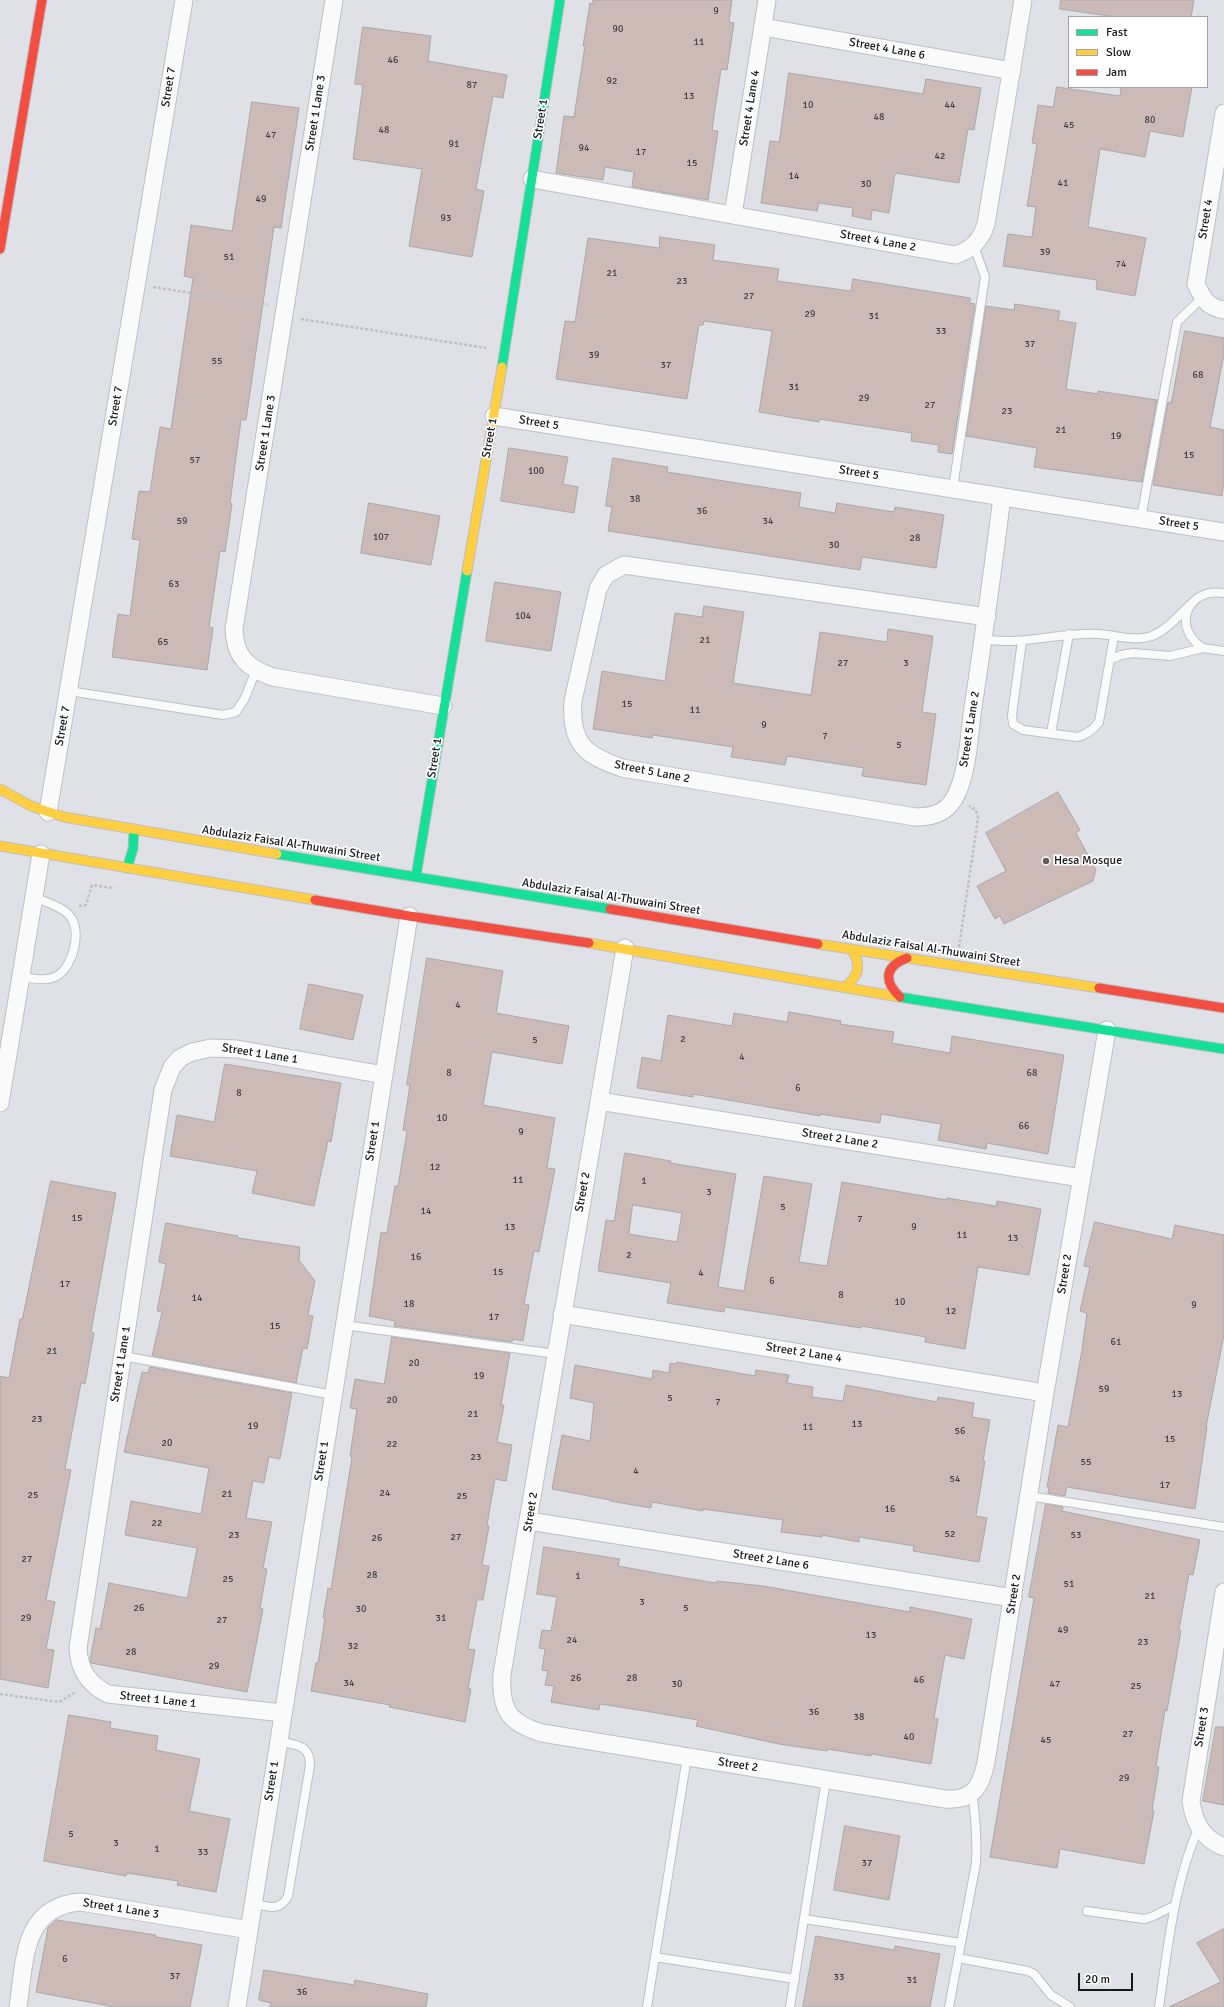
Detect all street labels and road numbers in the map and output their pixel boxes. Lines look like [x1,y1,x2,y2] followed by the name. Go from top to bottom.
[848,35,926,63] street label: Street 4 Lane 6
[159,66,179,108] street label: Street 7
[737,69,763,147] street label: Street 4 Lane 4
[303,74,329,152] street label: Street 1 Lane 3
[531,98,551,140] street label: Street 1
[1196,198,1216,240] street label: Street 4
[839,227,917,255] street label: Street 4 Lane 2
[106,385,126,427] street label: Street 7
[253,394,279,472] street label: Street 1 Lane 3
[518,413,560,433] street label: Street 5
[479,417,501,459] street label: Street 1
[838,463,880,483] street label: Street 5
[1158,514,1200,534] street label: Street 5
[957,690,983,768] street label: Street 5 Lane 2
[52,705,74,747] street label: Street 7
[425,737,445,779] street label: Street 1
[613,758,691,786] street label: Street 5 Lane 2
[201,823,381,865] street label: Abdulaziz Faisal Al-Thuwaini Street
[521,876,701,918] street label: Abdulaziz Faisal Al-Thuwaini Street
[841,928,1021,970] street label: Abdulaziz Faisal Al-Thuwaini Street
[221,1041,299,1067] street label: Street 1 Lane 1
[363,1120,383,1162] street label: Street 1
[801,1126,879,1152] street label: Street 2 Lane 2
[572,1171,594,1213] street label: Street 2
[1055,1253,1075,1295] street label: Street 2
[108,1325,134,1403] street label: Street 1 Lane 1
[765,1340,843,1366] street label: Street 2 Lane 4
[312,1440,332,1482] street label: Street 1
[521,1491,541,1533] street label: Street 2
[732,1547,810,1573] street label: Street 2 Lane 6
[1004,1573,1024,1615] street label: Street 2
[119,1689,197,1711] street label: Street 1 Lane 1
[1192,1706,1212,1748] street label: Street 3
[717,1755,759,1775] street label: Street 2
[262,1760,282,1802] street label: Street 1
[82,1896,160,1922] street label: Street 1 Lane 3

